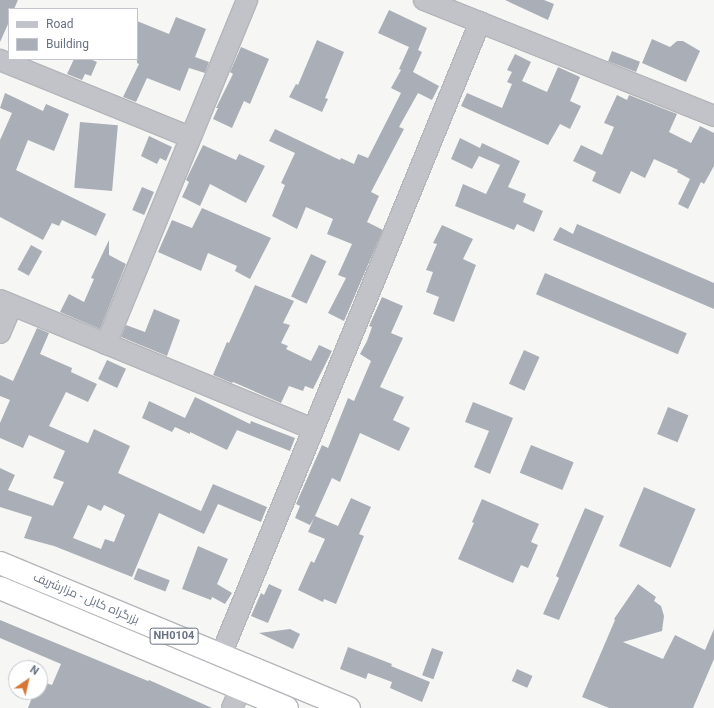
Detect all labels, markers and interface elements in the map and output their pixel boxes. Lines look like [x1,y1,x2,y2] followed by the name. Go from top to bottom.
[8,8,138,60] legend
[46,17,74,31] text: Road
[46,37,89,51] text: Building
[31,570,141,628] street label: بزرگراه کابل - مزارشریف
[149,627,199,645] road number: NH0104
[8,660,48,700] north arrow
[28,663,41,678] text: N

